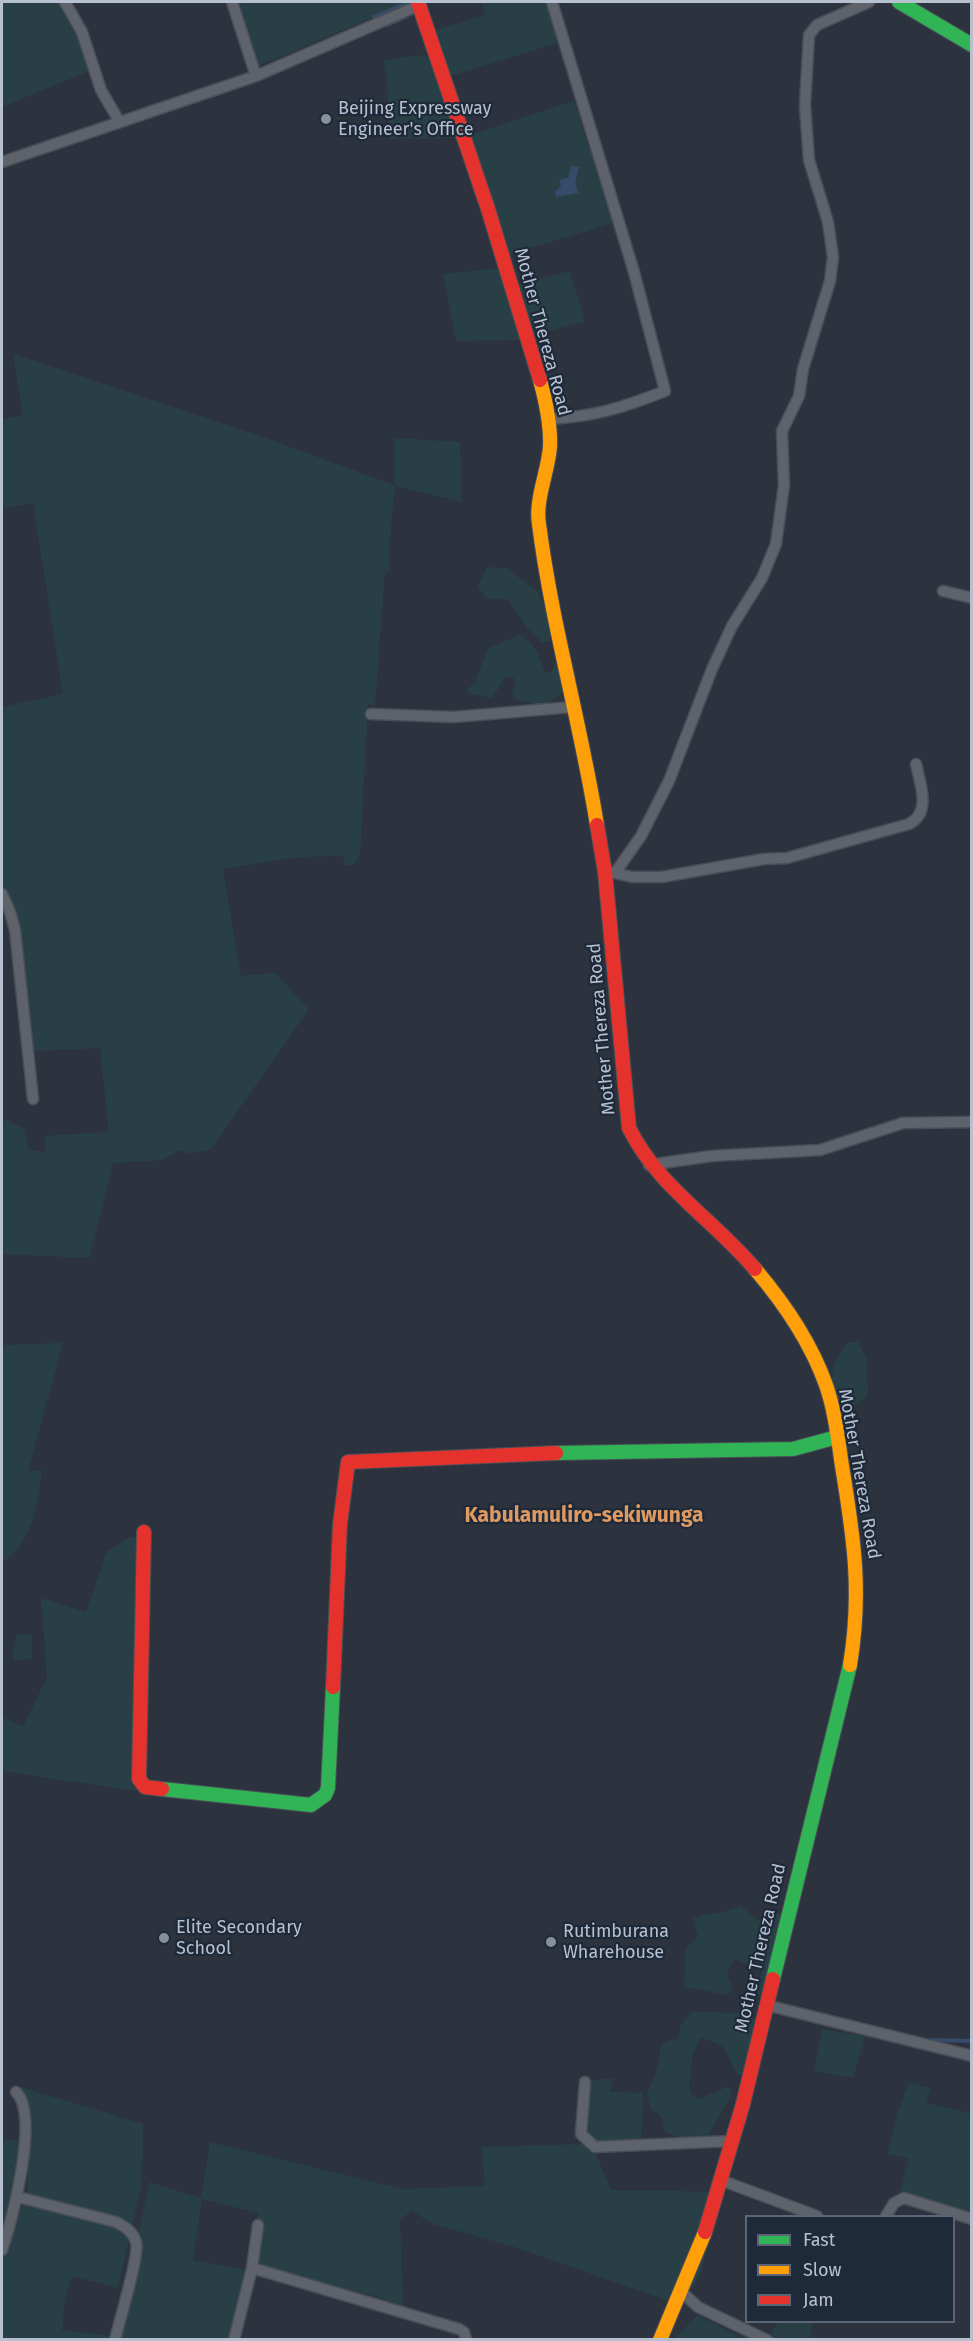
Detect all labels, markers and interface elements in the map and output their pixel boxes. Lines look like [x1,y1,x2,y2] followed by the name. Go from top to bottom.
[338,98,491,140] place label: Beijing Expressway Engineer's Office
[319,112,333,126] marker: Beijing Expressway Engineer's Office
[509,246,575,418] street label: Mother Thereza Road
[584,942,620,1116] street label: Mother Thereza Road
[833,1387,885,1561] street label: Mother Thereza Road
[464,1503,704,1529] district label: Kabulamuliro-sekiwunga
[731,1862,791,2034] street label: Mother Thereza Road
[176,1917,302,1960] place label: Elite Secondary School
[563,1921,669,1964] place label: Rutimburana Wharehouse
[157,1931,171,1945] marker: Elite Secondary School
[544,1935,558,1949] marker: Rutimburana Wharehouse
[745,2215,955,2323] legend
[803,2229,835,2251] text: Fast
[803,2259,841,2281] text: Slow
[803,2289,834,2311] text: Jam

